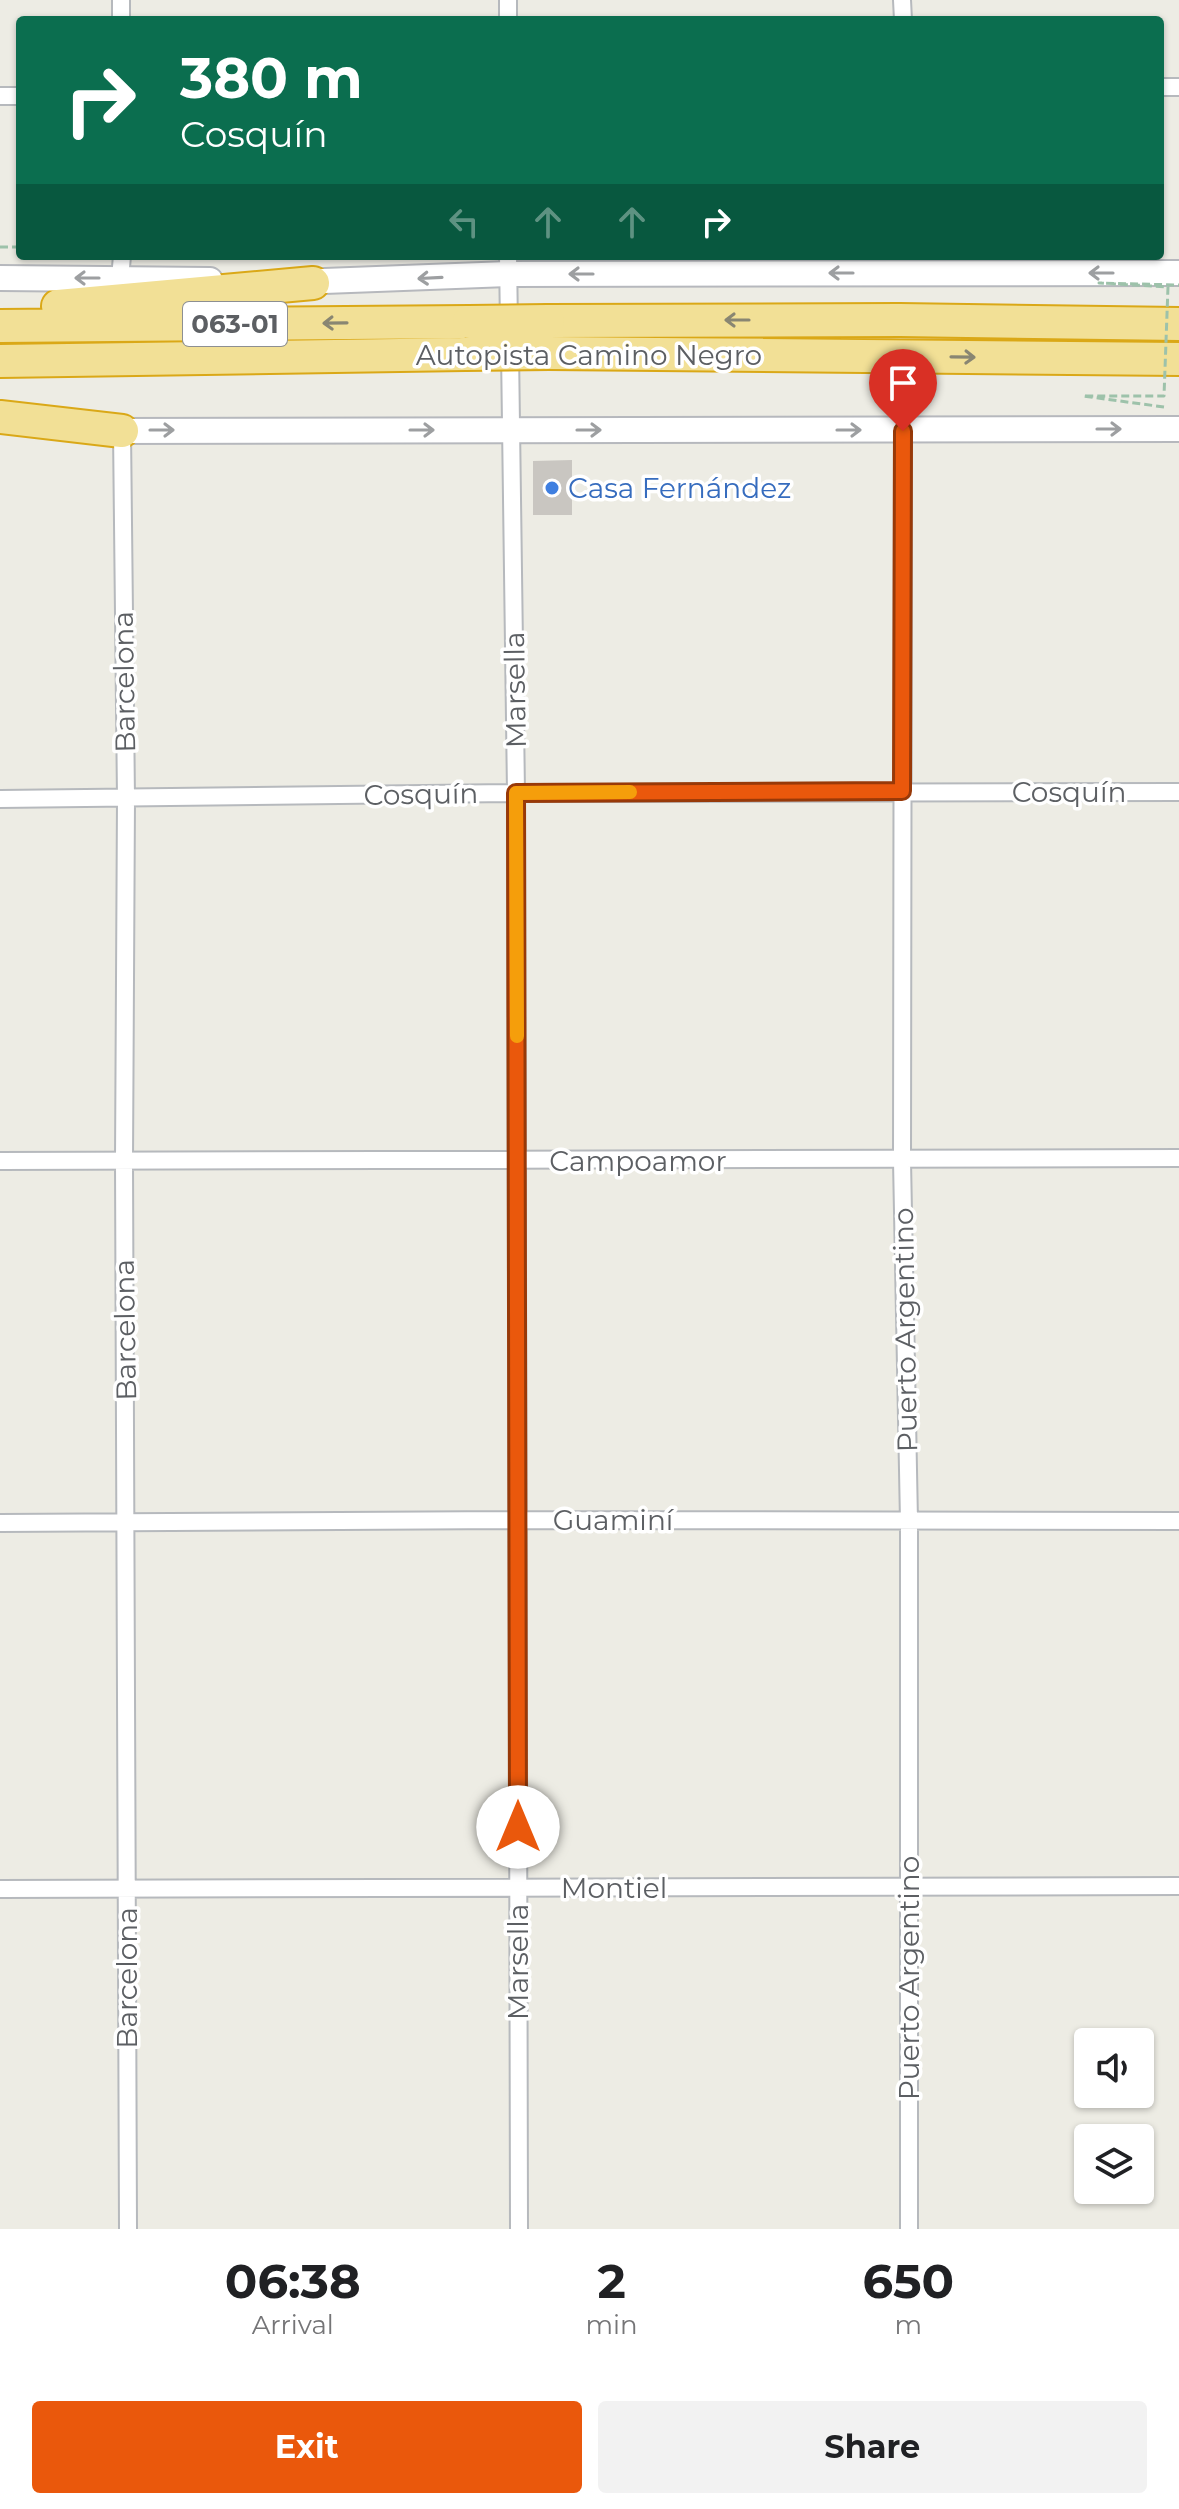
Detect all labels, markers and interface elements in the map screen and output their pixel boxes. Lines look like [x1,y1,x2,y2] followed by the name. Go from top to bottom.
[180,44,363,112] text: 380 m
[48,48,152,152] icon: right
[180,112,327,156] text: Cosquín
[442,200,486,244] icon: left
[526,200,570,244] icon: ahead
[610,200,654,244] icon: ahead
[694,200,738,244] icon: right
[828,265,855,281] one-way arrow
[1088,265,1115,281] one-way arrow
[568,266,595,282] one-way arrow
[74,270,101,286] one-way arrow
[417,270,444,285] one-way arrow
[183,302,287,346] road number: 063-01
[724,312,751,328] one-way arrow
[322,315,349,331] one-way arrow
[416,338,762,372] street label: Autopista Camino Negro
[869,349,937,431] pin
[949,349,976,365] one-way arrow
[881,361,925,405] icon: arrive
[1095,421,1122,437] one-way arrow
[148,422,175,438] one-way arrow
[408,422,435,438] one-way arrow
[575,422,602,438] one-way arrow
[835,423,862,438] one-way arrow
[568,471,791,505] place label: Casa Fernández
[543,479,561,497] marker: Casa Fernández
[106,611,142,753] street label: Barcelona
[497,631,533,749] street label: Marsella
[1012,775,1126,809] street label: Cosquín
[363,776,479,812] street label: Cosquín
[549,1144,727,1178] street label: Campoamor
[886,1207,924,1453] street label: Puerto Argentino
[107,1259,143,1401] street label: Barcelona
[553,1503,675,1537] street label: Guaminí
[476,1785,560,1869] position arrow
[892,1856,926,2100] street label: Puerto Argentino
[561,1871,667,1905] street label: Montiel
[501,1904,535,2020] street label: Marsella
[110,1907,144,2049] street label: Barcelona
[1074,2028,1154,2204] map controls
[1074,2028,1154,2108] button: sound
[1074,2124,1154,2204] button: layers
[225,2252,361,2310] text: 06:38
[597,2252,626,2310] text: 2
[862,2252,954,2310] text: 650
[252,2309,334,2341] text: Arrival
[585,2309,638,2341] text: min
[895,2309,922,2341] text: m
[32,2401,582,2493] button: Exit
[598,2401,1147,2493] button: Share

